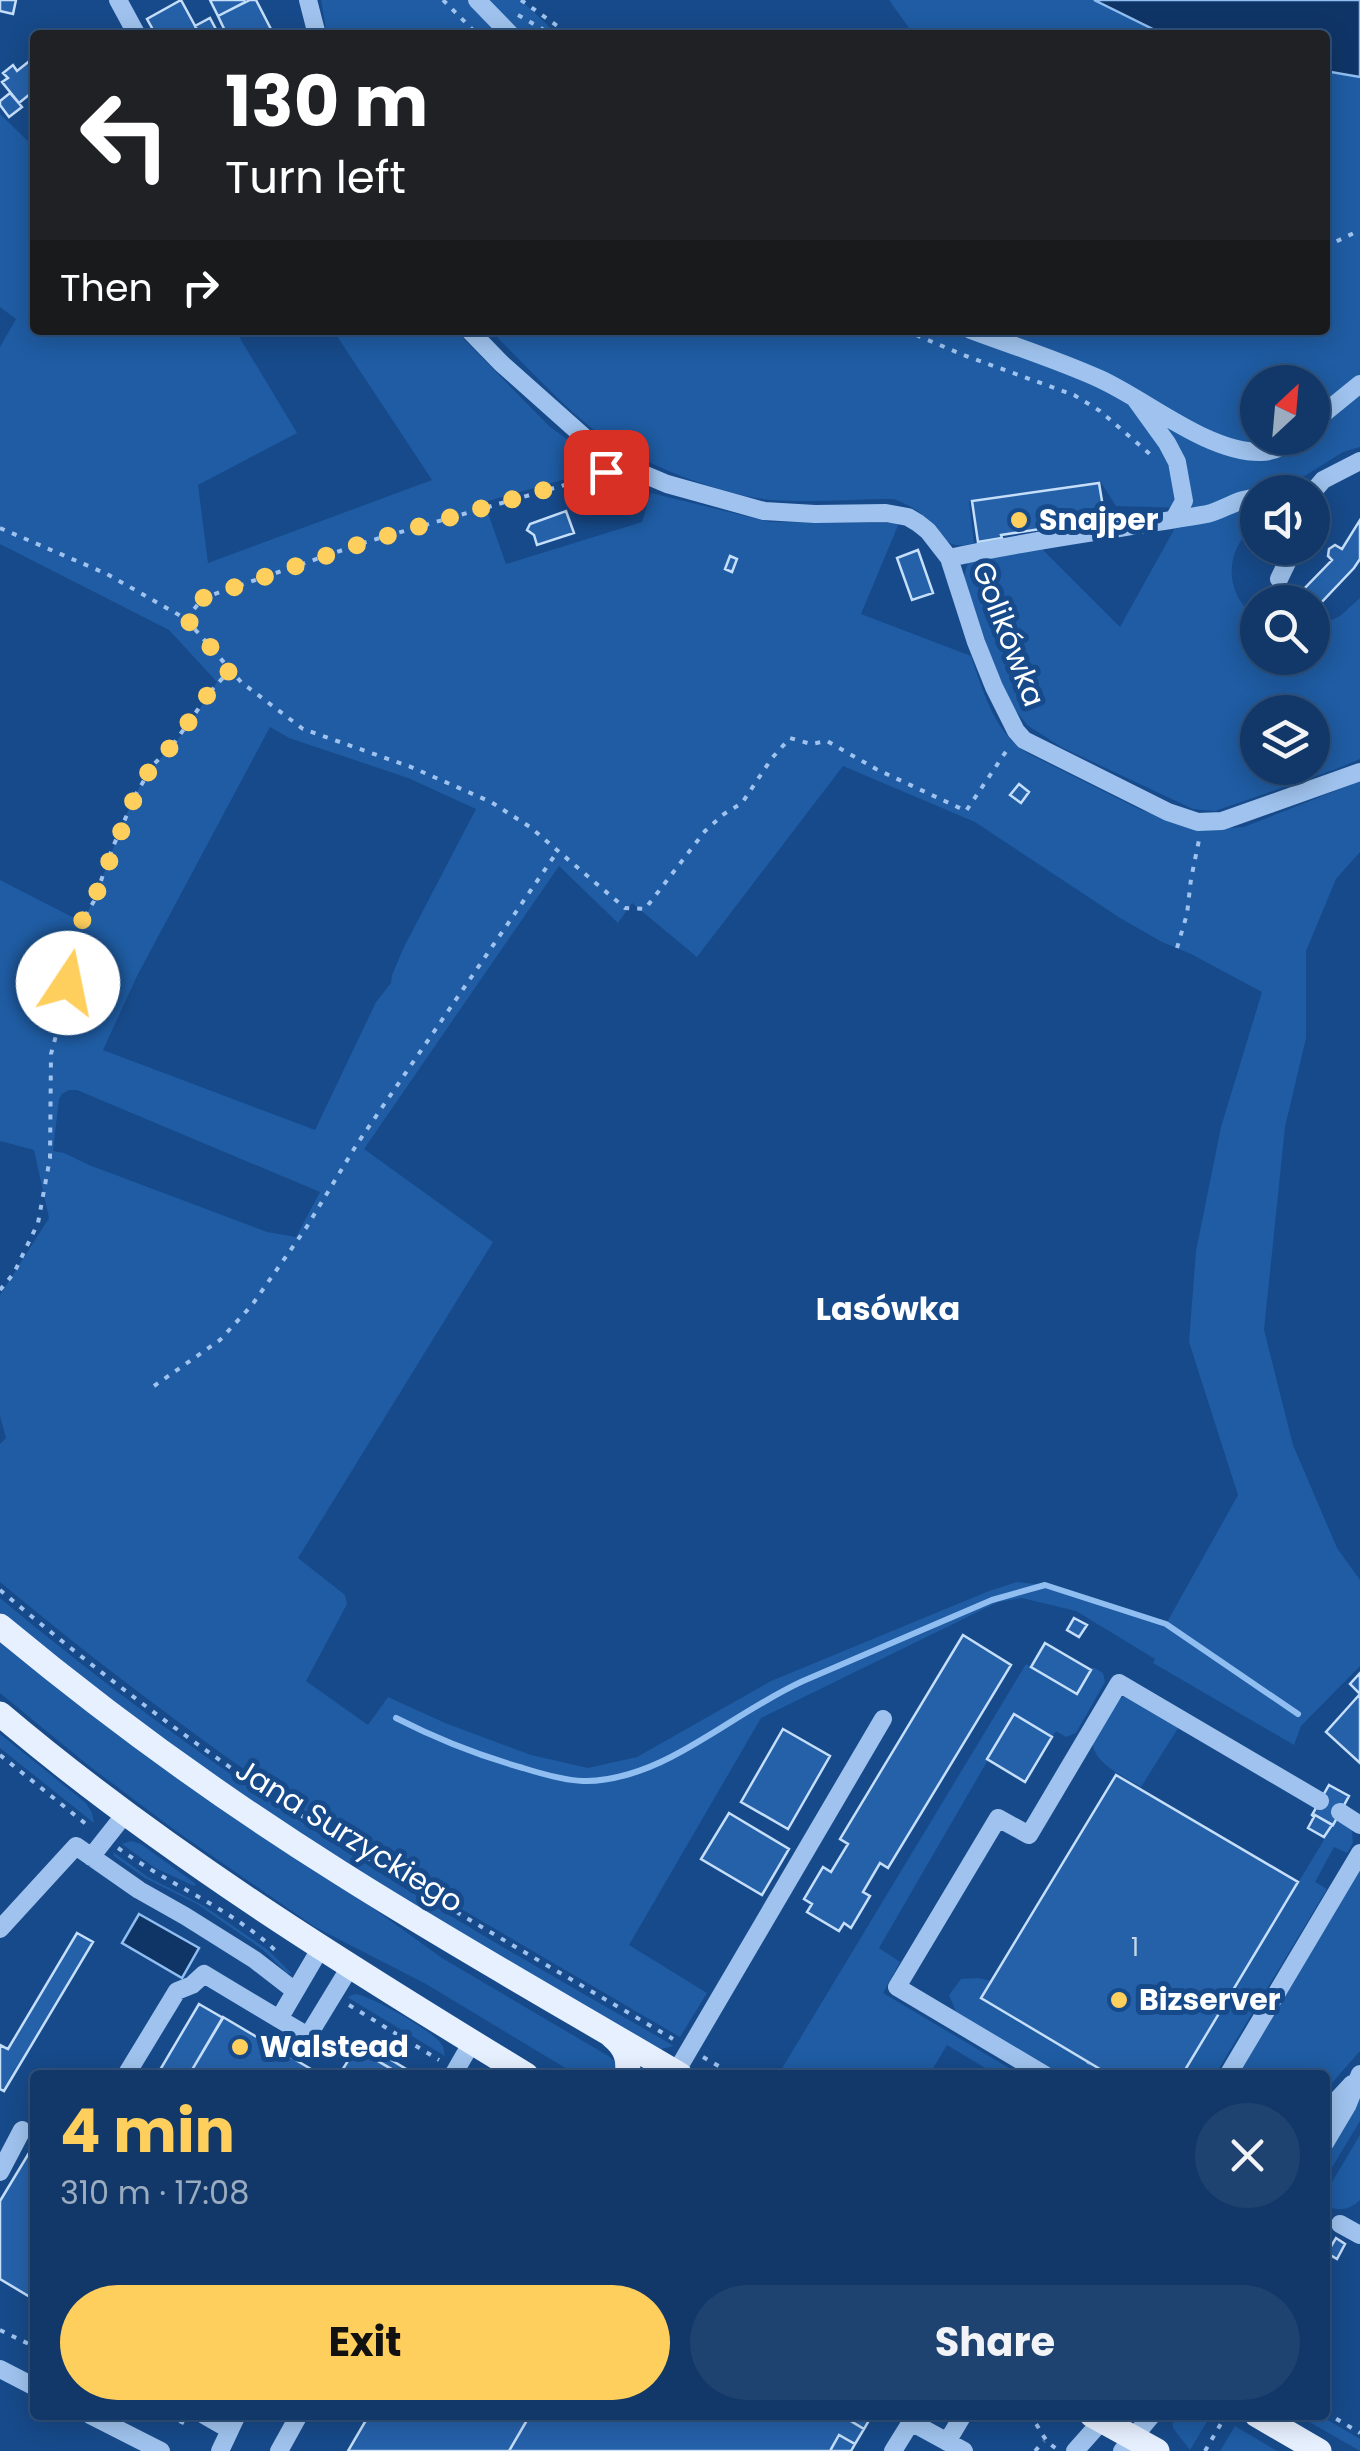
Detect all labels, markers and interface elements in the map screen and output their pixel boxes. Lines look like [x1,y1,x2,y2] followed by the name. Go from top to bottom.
[225,52,428,151] text: 130 m
[60,70,190,200] icon: left
[225,146,406,209] text: Turn left
[173,260,228,315] icon: right
[60,261,153,314] text: Then
[1240,365,1330,455] north arrow
[1240,365,1330,785] map controls
[564,430,649,515] pin
[579,445,634,500] icon: arrive
[1240,475,1330,565] button: sound
[1039,498,1159,541] place label: Snajper
[1008,509,1030,531] marker: Snajper
[961,555,1056,713] street label: Golikówka
[1240,585,1330,675] button: search
[1240,695,1330,785] button: layers
[16,931,120,1035] position arrow
[816,1286,960,1331] district label: Lasówka
[227,1748,471,1923] street label: Jana Surzyckiego
[1131,1930,1139,1965] house number: 1
[1139,1978,1281,2021] place label: Bizserver
[1108,1989,1130,2011] marker: Bizserver
[260,2025,409,2068] place label: Walstead
[229,2036,251,2058] marker: Walstead
[60,2089,235,2173] text: 4 min
[1195,2103,1300,2208] button: close
[60,2170,249,2215] text: 310 m · 17:08
[60,2285,670,2400] button: Exit
[690,2285,1300,2400] button: Share

